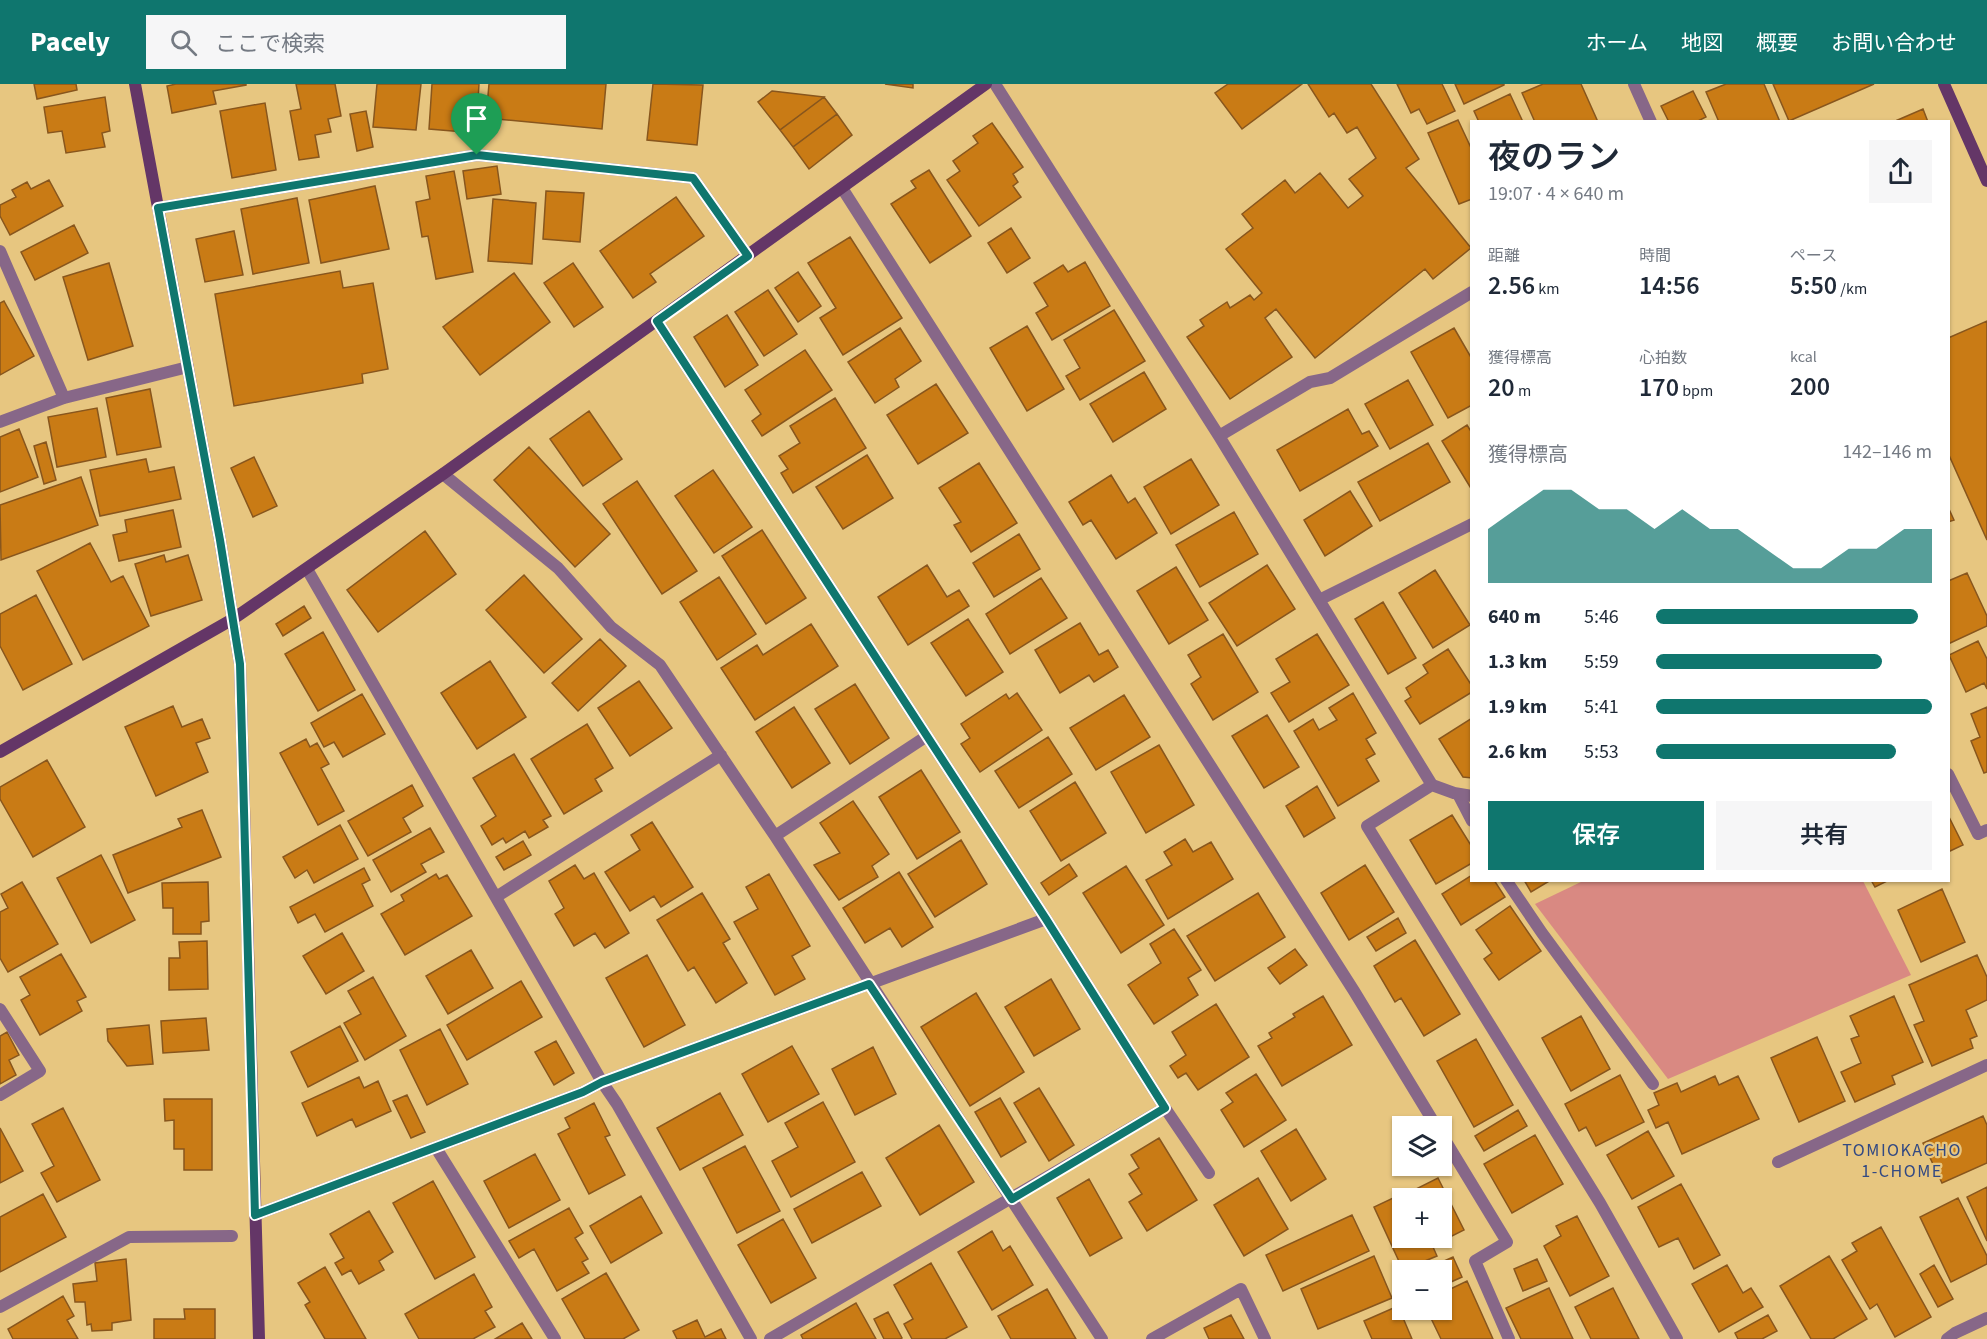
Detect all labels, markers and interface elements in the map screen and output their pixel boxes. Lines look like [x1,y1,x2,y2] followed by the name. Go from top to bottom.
[146,15,566,69] search box
[30,22,110,62] text: Pacely
[167,26,200,59] icon: search
[215,28,325,60] text: ここで検索
[1586,28,1648,58] text: ホーム
[1681,28,1723,58] text: 地図
[1756,28,1798,58] text: 概要
[1831,28,1957,58] text: お問い合わせ
[451,93,502,155] pin
[460,102,493,135] icon: arrive
[1488,134,1620,181] text: 夜のラン
[1869,140,1932,203] button: share
[1488,180,1624,208] text: 19:07 · 4 × 640 m
[1488,245,1520,267] text: 距離
[1639,245,1671,267] text: 時間
[1790,245,1837,267] text: ペース
[1488,267,1535,304] text: 2.56
[1639,267,1700,304] text: 14:56
[1790,267,1837,304] text: 5:50
[1535,278,1560,300] text: km
[1837,278,1867,300] text: /km
[1790,346,1817,368] text: kcal
[1488,347,1552,369] text: 獲得標高
[1639,347,1687,369] text: 心拍数
[1790,368,1830,405] text: 200
[1488,369,1515,406] text: 20
[1639,369,1679,406] text: 170
[1515,380,1531,402] text: m
[1679,380,1713,402] text: bpm
[1842,438,1932,466] text: 142–146 m
[1488,441,1568,469] text: 獲得標高
[1488,603,1541,631] text: 640 m
[1584,603,1619,631] text: 5:46
[1488,648,1547,676] text: 1.3 km
[1584,648,1619,676] text: 5:59
[1488,693,1547,721] text: 1.9 km
[1584,693,1619,721] text: 5:41
[1488,738,1547,766] text: 2.6 km
[1584,738,1619,766] text: 5:53
[1488,801,1704,870] button: 保存
[1716,801,1932,870] button: 共有
[1392,1116,1452,1320] map controls
[1392,1116,1452,1176] button: layers
[1842,1138,1962,1184] district label: TOMIOKACHO 1-CHOME
[1392,1188,1452,1248] button: +
[1392,1260,1452,1320] button: −

